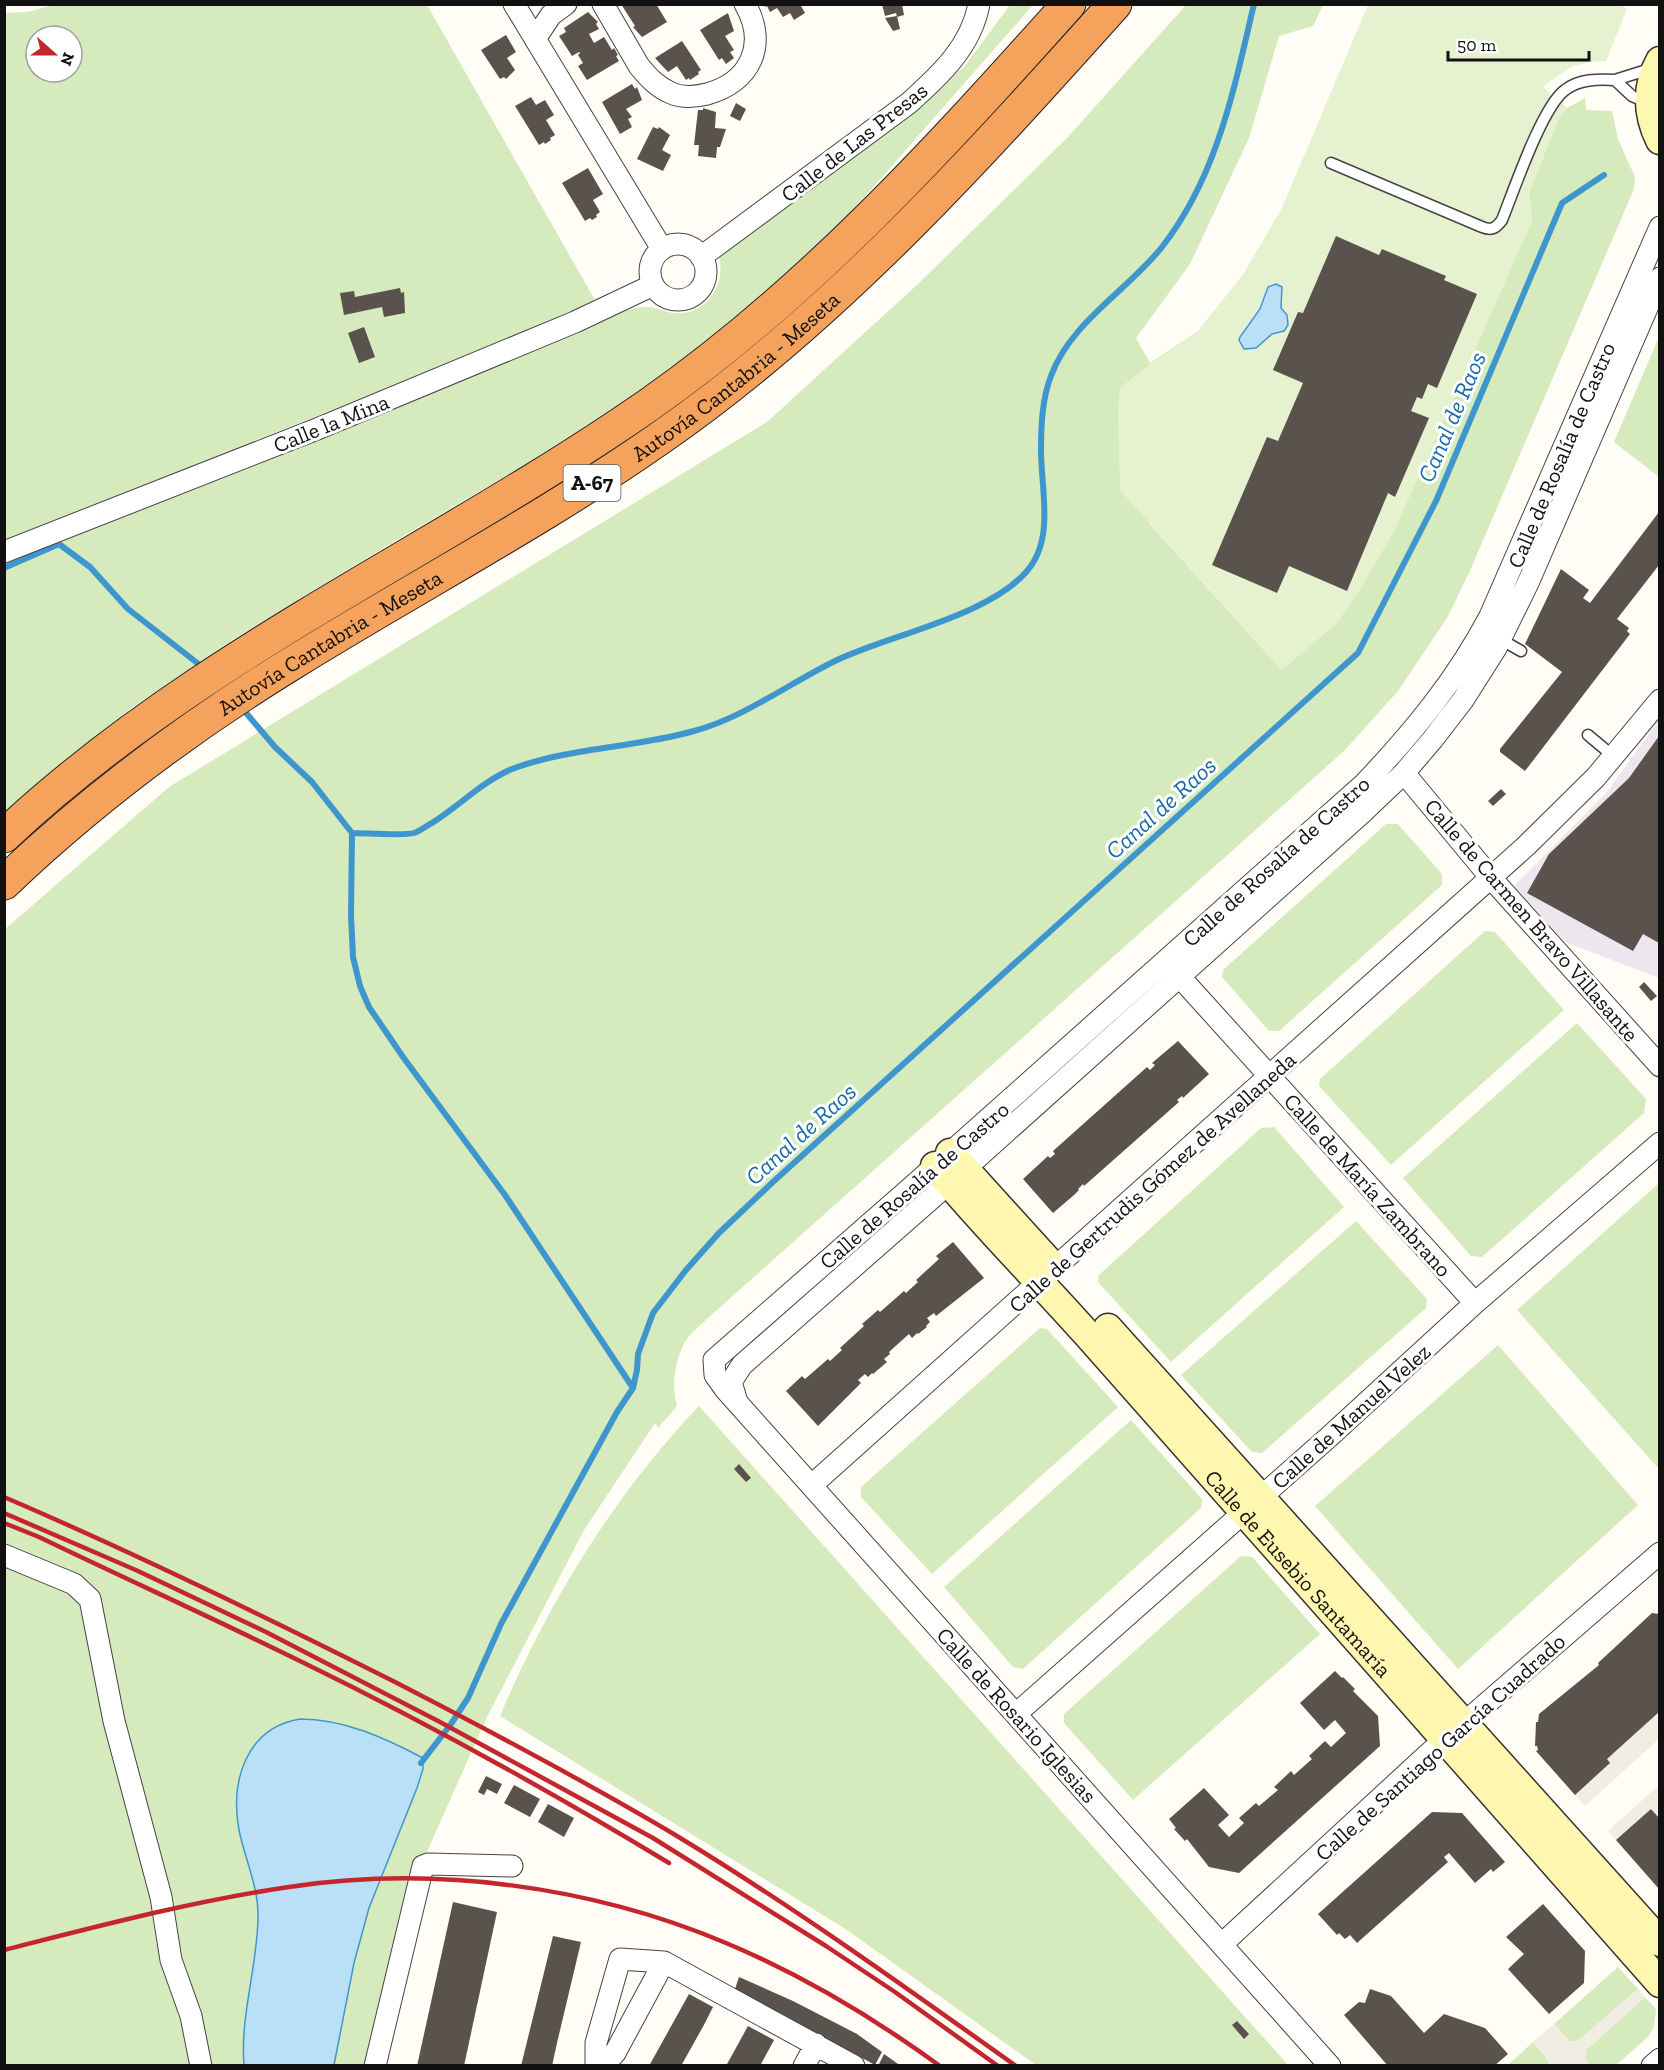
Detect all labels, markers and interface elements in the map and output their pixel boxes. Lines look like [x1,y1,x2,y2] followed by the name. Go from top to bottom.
[24,24,84,84] north arrow
[1448,24,1589,62] scale bar
[1457,34,1497,56] text: 50 m
[56,50,79,68] text: N
[776,77,933,208] street label: Calle de Las Presas
[627,286,846,467] street label: Autovía Cantabria - Meseta
[1502,338,1621,572] street label: Calle de Rosalía de Castro
[1411,347,1492,486] water label: Canal de Raos
[269,388,393,459] street label: Calle la Mina
[564,465,620,501] road number: A-67
[213,564,447,722] street label: Autovía Cantabria - Meseta
[1099,750,1222,865] water label: Canal de Raos
[1177,770,1375,952] street label: Calle de Rosalía de Castro
[1419,793,1644,1047] street label: Calle de Carmen Bravo Villasante
[1003,1046,1302,1318] street label: Calle de Gertrudis Gómez de Avellaneda
[739,1076,862,1191] water label: Canal de Raos
[1278,1088,1457,1283] street label: Calle de María Zambrano
[814,1096,1015,1275] street label: Calle de Rosalía de Castro
[1266,1338,1436,1495] street label: Calle de Manuel Velez
[1199,1464,1398,1683] street label: Calle de Eusebio Santamaría
[931,1622,1103,1809] street label: Calle de Rosario Iglesias
[1310,1628,1571,1867] street label: Calle de Santiago García Cuadrado

